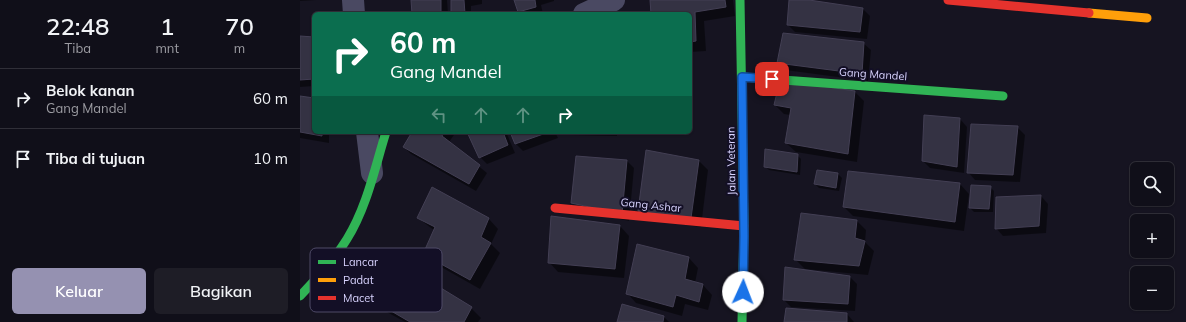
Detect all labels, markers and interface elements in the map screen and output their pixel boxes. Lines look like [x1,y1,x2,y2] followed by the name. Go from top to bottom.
[46,11,109,41] text: 22:48
[160,11,174,41] text: 1
[225,11,254,41] text: 70
[390,25,456,60] text: 60 m
[324,28,376,80] icon: right
[64,40,91,56] text: Tiba
[155,40,179,56] text: mnt
[234,40,245,56] text: m
[390,60,502,83] text: Gang Mandel
[755,62,789,96] pin
[838,65,908,83] street label: Gang Mandel
[761,68,783,90] icon: arrive
[46,81,135,100] text: Belok kanan
[12,88,34,110] icon: right
[253,89,288,108] text: 60 m
[46,100,127,116] text: Gang Mandel
[428,104,450,126] icon: left
[470,104,492,126] icon: ahead
[512,104,534,126] icon: ahead
[554,104,576,126] icon: right
[723,127,739,195] street label: Jalan Veteran
[12,148,34,170] icon: arrive
[46,149,145,168] text: Tiba di tujuan
[253,149,288,168] text: 10 m
[1130,162,1174,310] map controls
[1130,162,1174,206] button: search
[620,195,682,215] street label: Gang Ashar
[1130,214,1174,258] button: +
[310,248,442,312] legend
[343,255,378,269] text: Lancar
[1130,266,1174,310] button: −
[12,268,146,314] button: Keluar
[154,268,288,314] button: Bagikan
[722,271,764,313] position arrow
[343,273,374,287] text: Padat
[343,291,374,305] text: Macet

